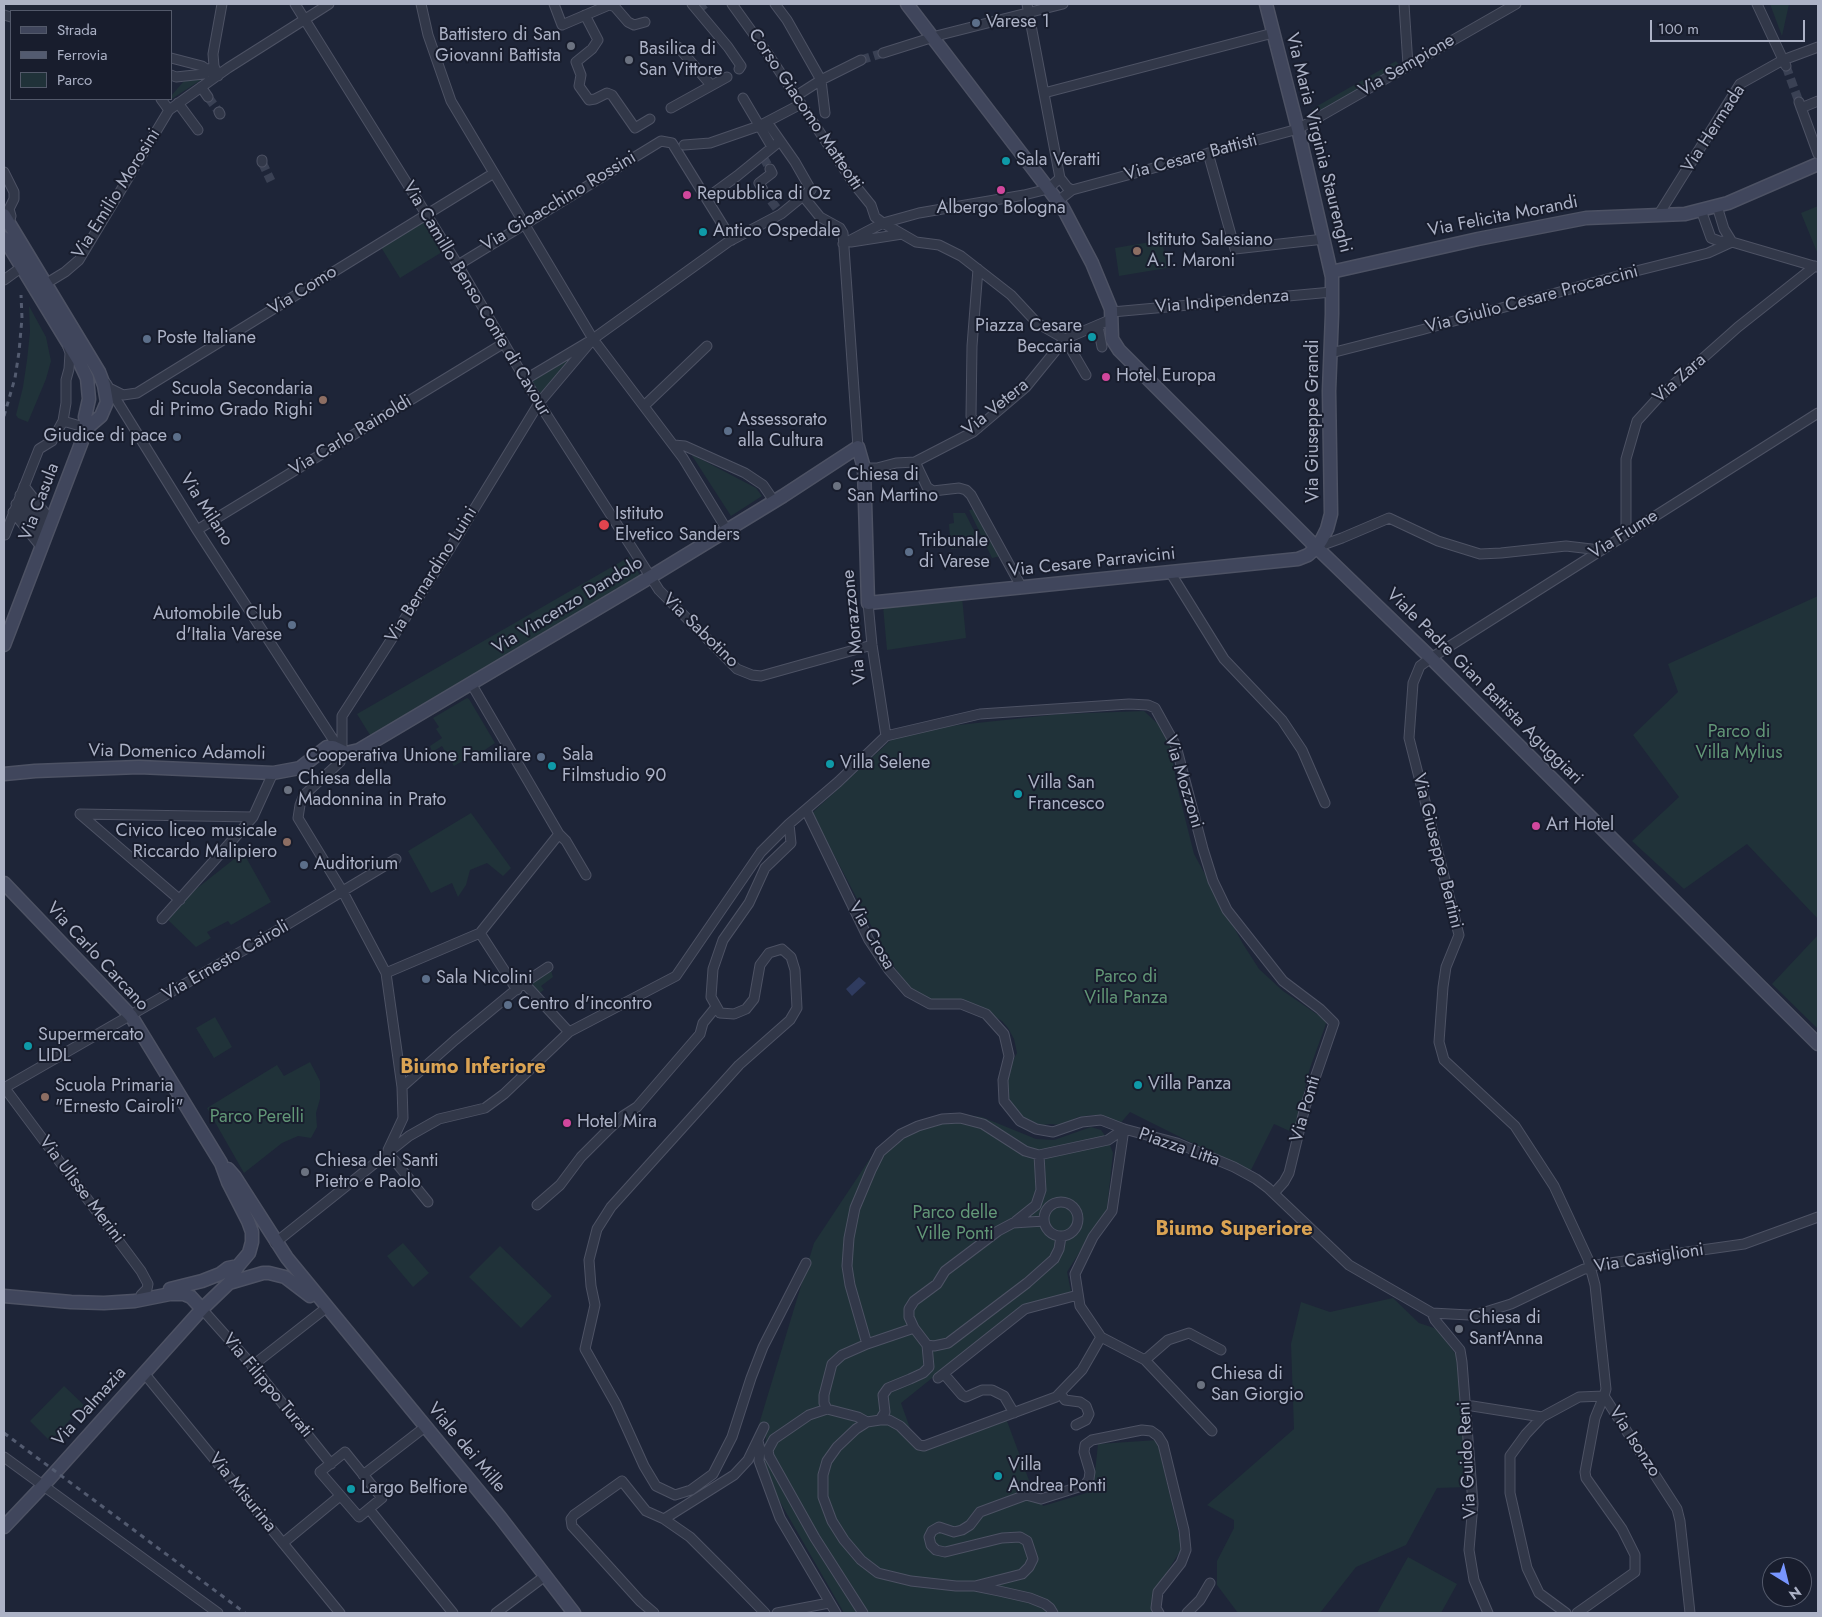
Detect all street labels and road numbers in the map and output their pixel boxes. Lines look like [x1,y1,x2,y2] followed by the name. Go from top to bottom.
[743,25,867,195] street label: Corso Giacomo Matteotti
[1355,30,1459,102] street label: Via Sempione
[1280,31,1356,255] street label: Via Maria Virginia Staurenghi
[1678,81,1750,177] street label: Via Hermada
[68,125,166,263] street label: Via Emilio Morosini
[1122,130,1260,186] street label: Via Cesare Battisti
[478,147,640,257] street label: Via Gioacchino Rossini
[397,178,555,420] street label: Via Camillo Benso Conte di Cavour
[1426,192,1580,242] street label: Via Felicita Morandi
[1423,261,1641,339] street label: Via Giulio Cesare Procaccini
[265,262,341,320] street label: Via Como
[1154,285,1290,319] street label: Via Indipendenza
[1303,339,1325,503] street label: Via Giuseppe Grandi
[1649,350,1711,408] street label: Via Zara
[959,375,1033,441] street label: Via Vetera
[286,391,416,481] street label: Via Carlo Rainoldi
[15,460,65,544] street label: Via Casula
[175,470,237,550] street label: Via Milano
[382,503,482,647] street label: Via Bernardino Luini
[1586,505,1662,565] street label: Via Fiume
[1008,543,1176,583] street label: Via Cesare Parravicini
[489,553,647,659] street label: Via Vincenzo Dandolo
[838,569,872,685] street label: Via Morazzone
[1381,584,1587,790] street label: Viale Padre Gian Battista Aguggiari
[657,589,743,673] street label: Via Sabotino
[1159,733,1207,831] street label: Via Mozzoni
[88,741,266,765] street label: Via Domenico Adamoli
[1407,771,1467,931] street label: Via Giuseppe Bertini
[41,898,153,1016] street label: Via Carlo Carcano
[843,898,899,974] street label: Via Crosa
[159,916,293,1006] street label: Via Ernesto Cairoli
[1286,1073,1326,1145] street label: Via Ponti
[1136,1124,1222,1172] street label: Piazza Litta
[34,1132,128,1248] street label: Via Ulisse Merini
[1593,1240,1705,1278] street label: Via Castiglioni
[217,1330,317,1442] street label: Via Filippo Turati
[49,1363,131,1451] street label: Via Dalmazia
[422,1399,510,1497] street label: Viale dei Mille
[1454,1401,1482,1519] street label: Via Guido Reni
[1603,1403,1665,1481] street label: Via Isonzo
[204,1449,280,1537] street label: Via Misurina

